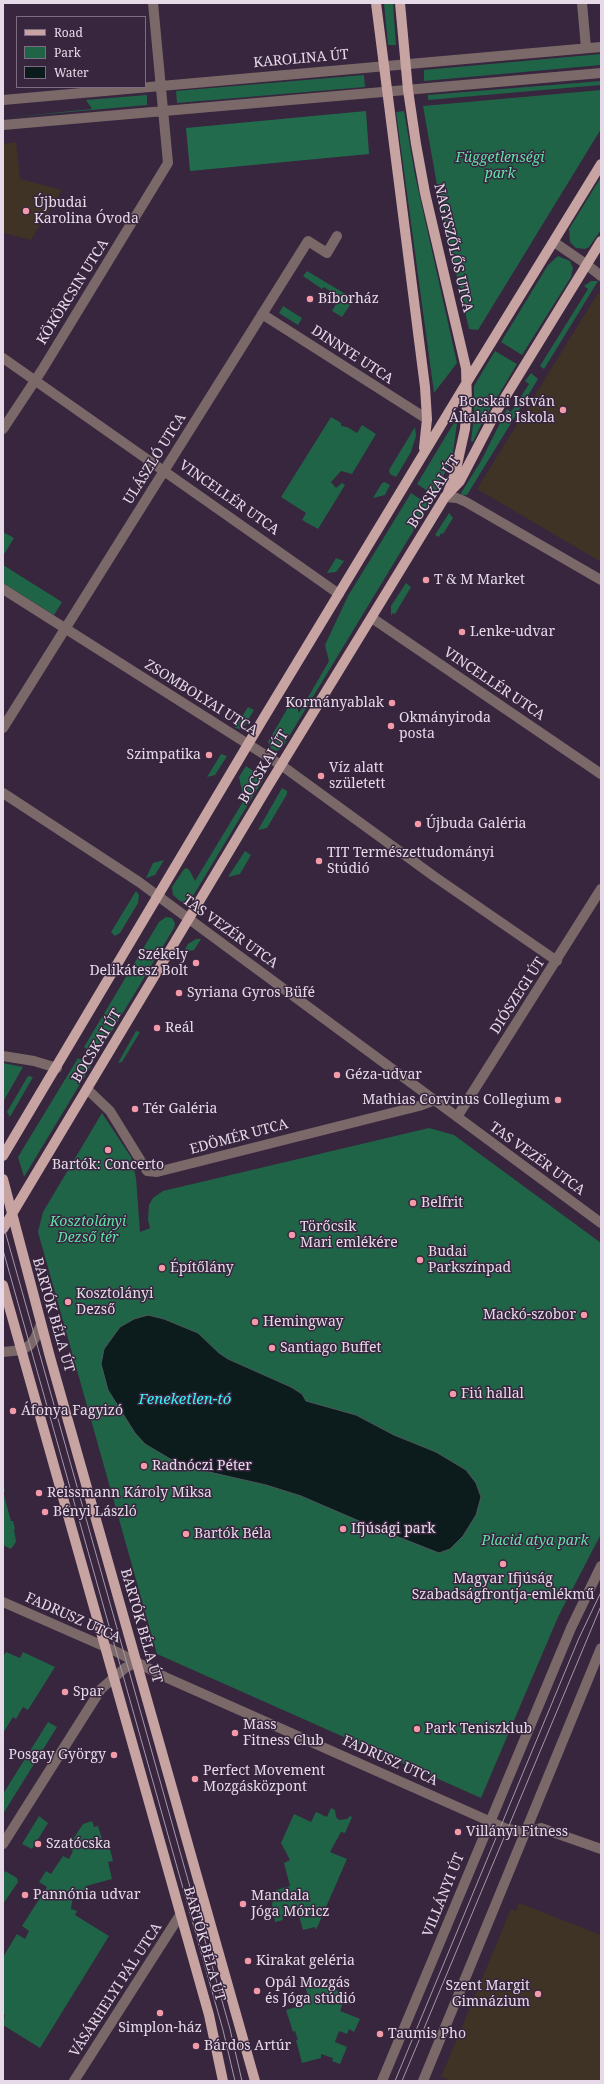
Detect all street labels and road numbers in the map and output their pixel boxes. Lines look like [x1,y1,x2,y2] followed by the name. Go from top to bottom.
[253,46,349,72] street label: KAROLINA ÚT
[430,182,476,314] street label: NAGYSZŐLŐS UTCA
[34,236,112,348] street label: KÖKÖRCSIN UTCA
[308,322,396,388] street label: DINNYE UTCA
[120,410,190,508] street label: ULÁSZLÓ UTCA
[404,453,464,531] street label: BOCSKAI ÚT
[176,457,282,539] street label: VINCELLÉR UTCA
[440,644,548,724] street label: VINCELLÉR UTCA
[141,656,261,740] street label: ZSOMBOLYAI UTCA
[235,727,293,807] street label: BOCSKAI ÚT
[179,892,281,972] street label: TAS VEZÉR UTCA
[487,955,549,1037] street label: DIÓSZEGI ÚT
[68,1006,126,1086] street label: BOCSKAI ÚT
[188,1116,290,1158] street label: EDÖMÉR UTCA
[486,1119,588,1199] street label: TAS VEZÉR UTCA
[29,1256,77,1374] street label: BARTÓK BÉLA ÚT
[117,1567,165,1685] street label: BARTÓK BÉLA ÚT
[23,1589,123,1647] street label: FADRUSZ UTCA
[340,1732,440,1790] street label: FADRUSZ UTCA
[420,1851,468,1939] street label: VILLÁNYI ÚT
[180,1885,228,2003] street label: BARTÓK BÉLA ÚT
[66,1920,166,2060] street label: VÁSÁRHELYI PÁL UTCA

